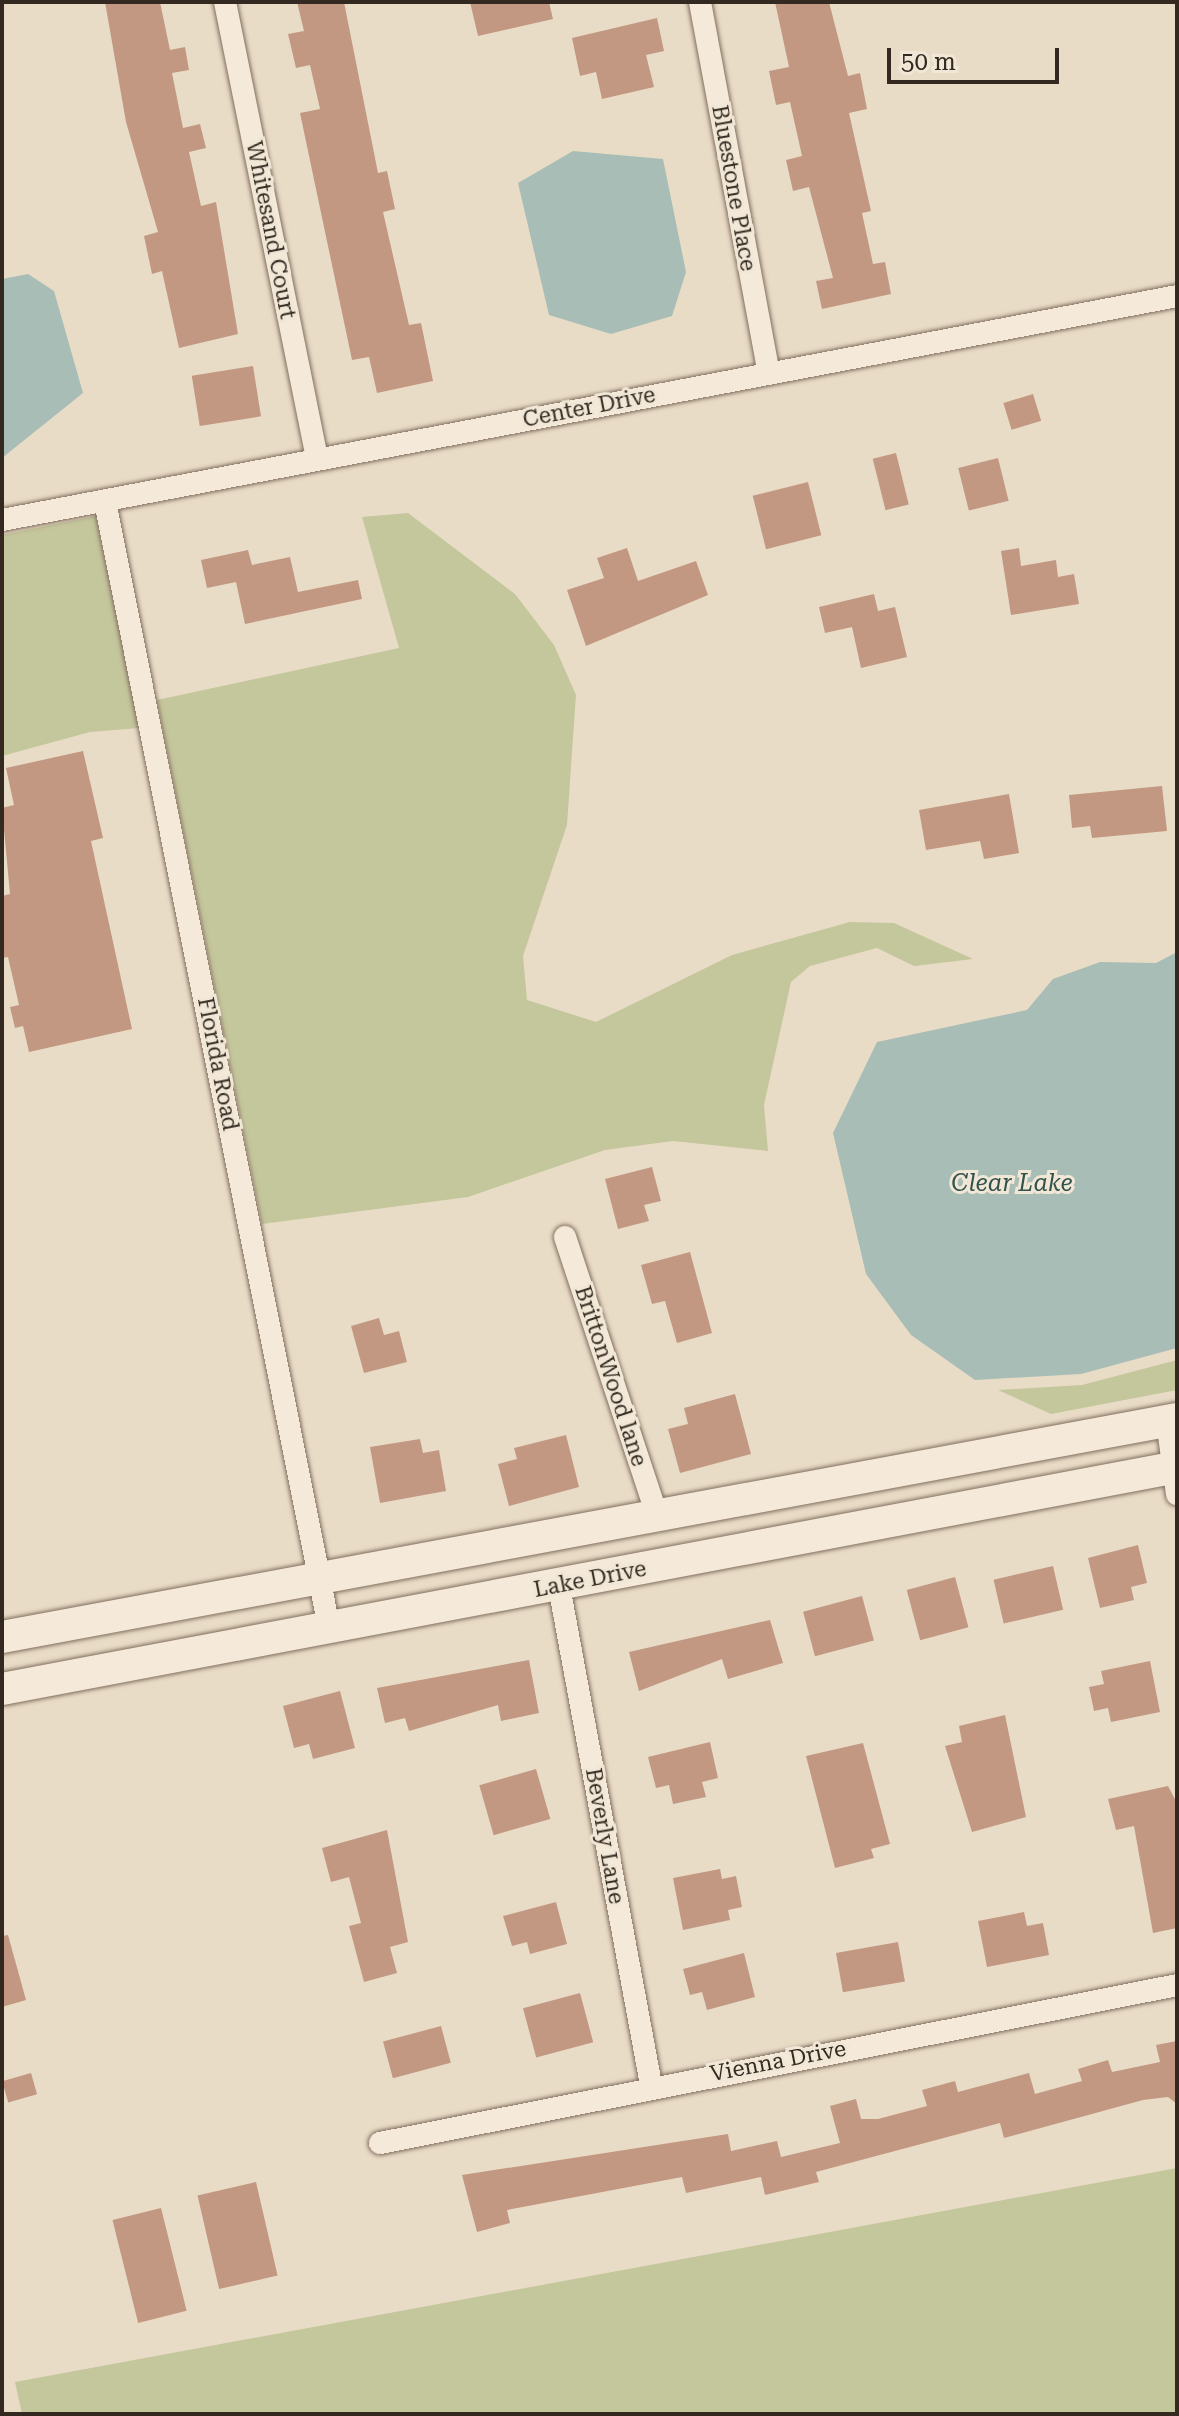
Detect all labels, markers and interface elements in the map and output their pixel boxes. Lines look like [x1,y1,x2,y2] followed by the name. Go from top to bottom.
[891,32,1063,82] scale bar
[901,48,956,76] text: 50 m
[706,103,762,273] street label: Bluestone Place
[241,139,301,321] street label: Whitesand Court
[521,381,657,433] street label: Center Drive
[192,995,244,1133] street label: Florida Road
[951,1170,1073,1198] water label: Clear Lake
[569,1283,653,1469] street label: BrittonWood lane
[531,1555,649,1603] street label: Lake Drive
[580,1766,630,1906] street label: Beverly Lane
[708,2035,848,2087] street label: Vienna Drive

